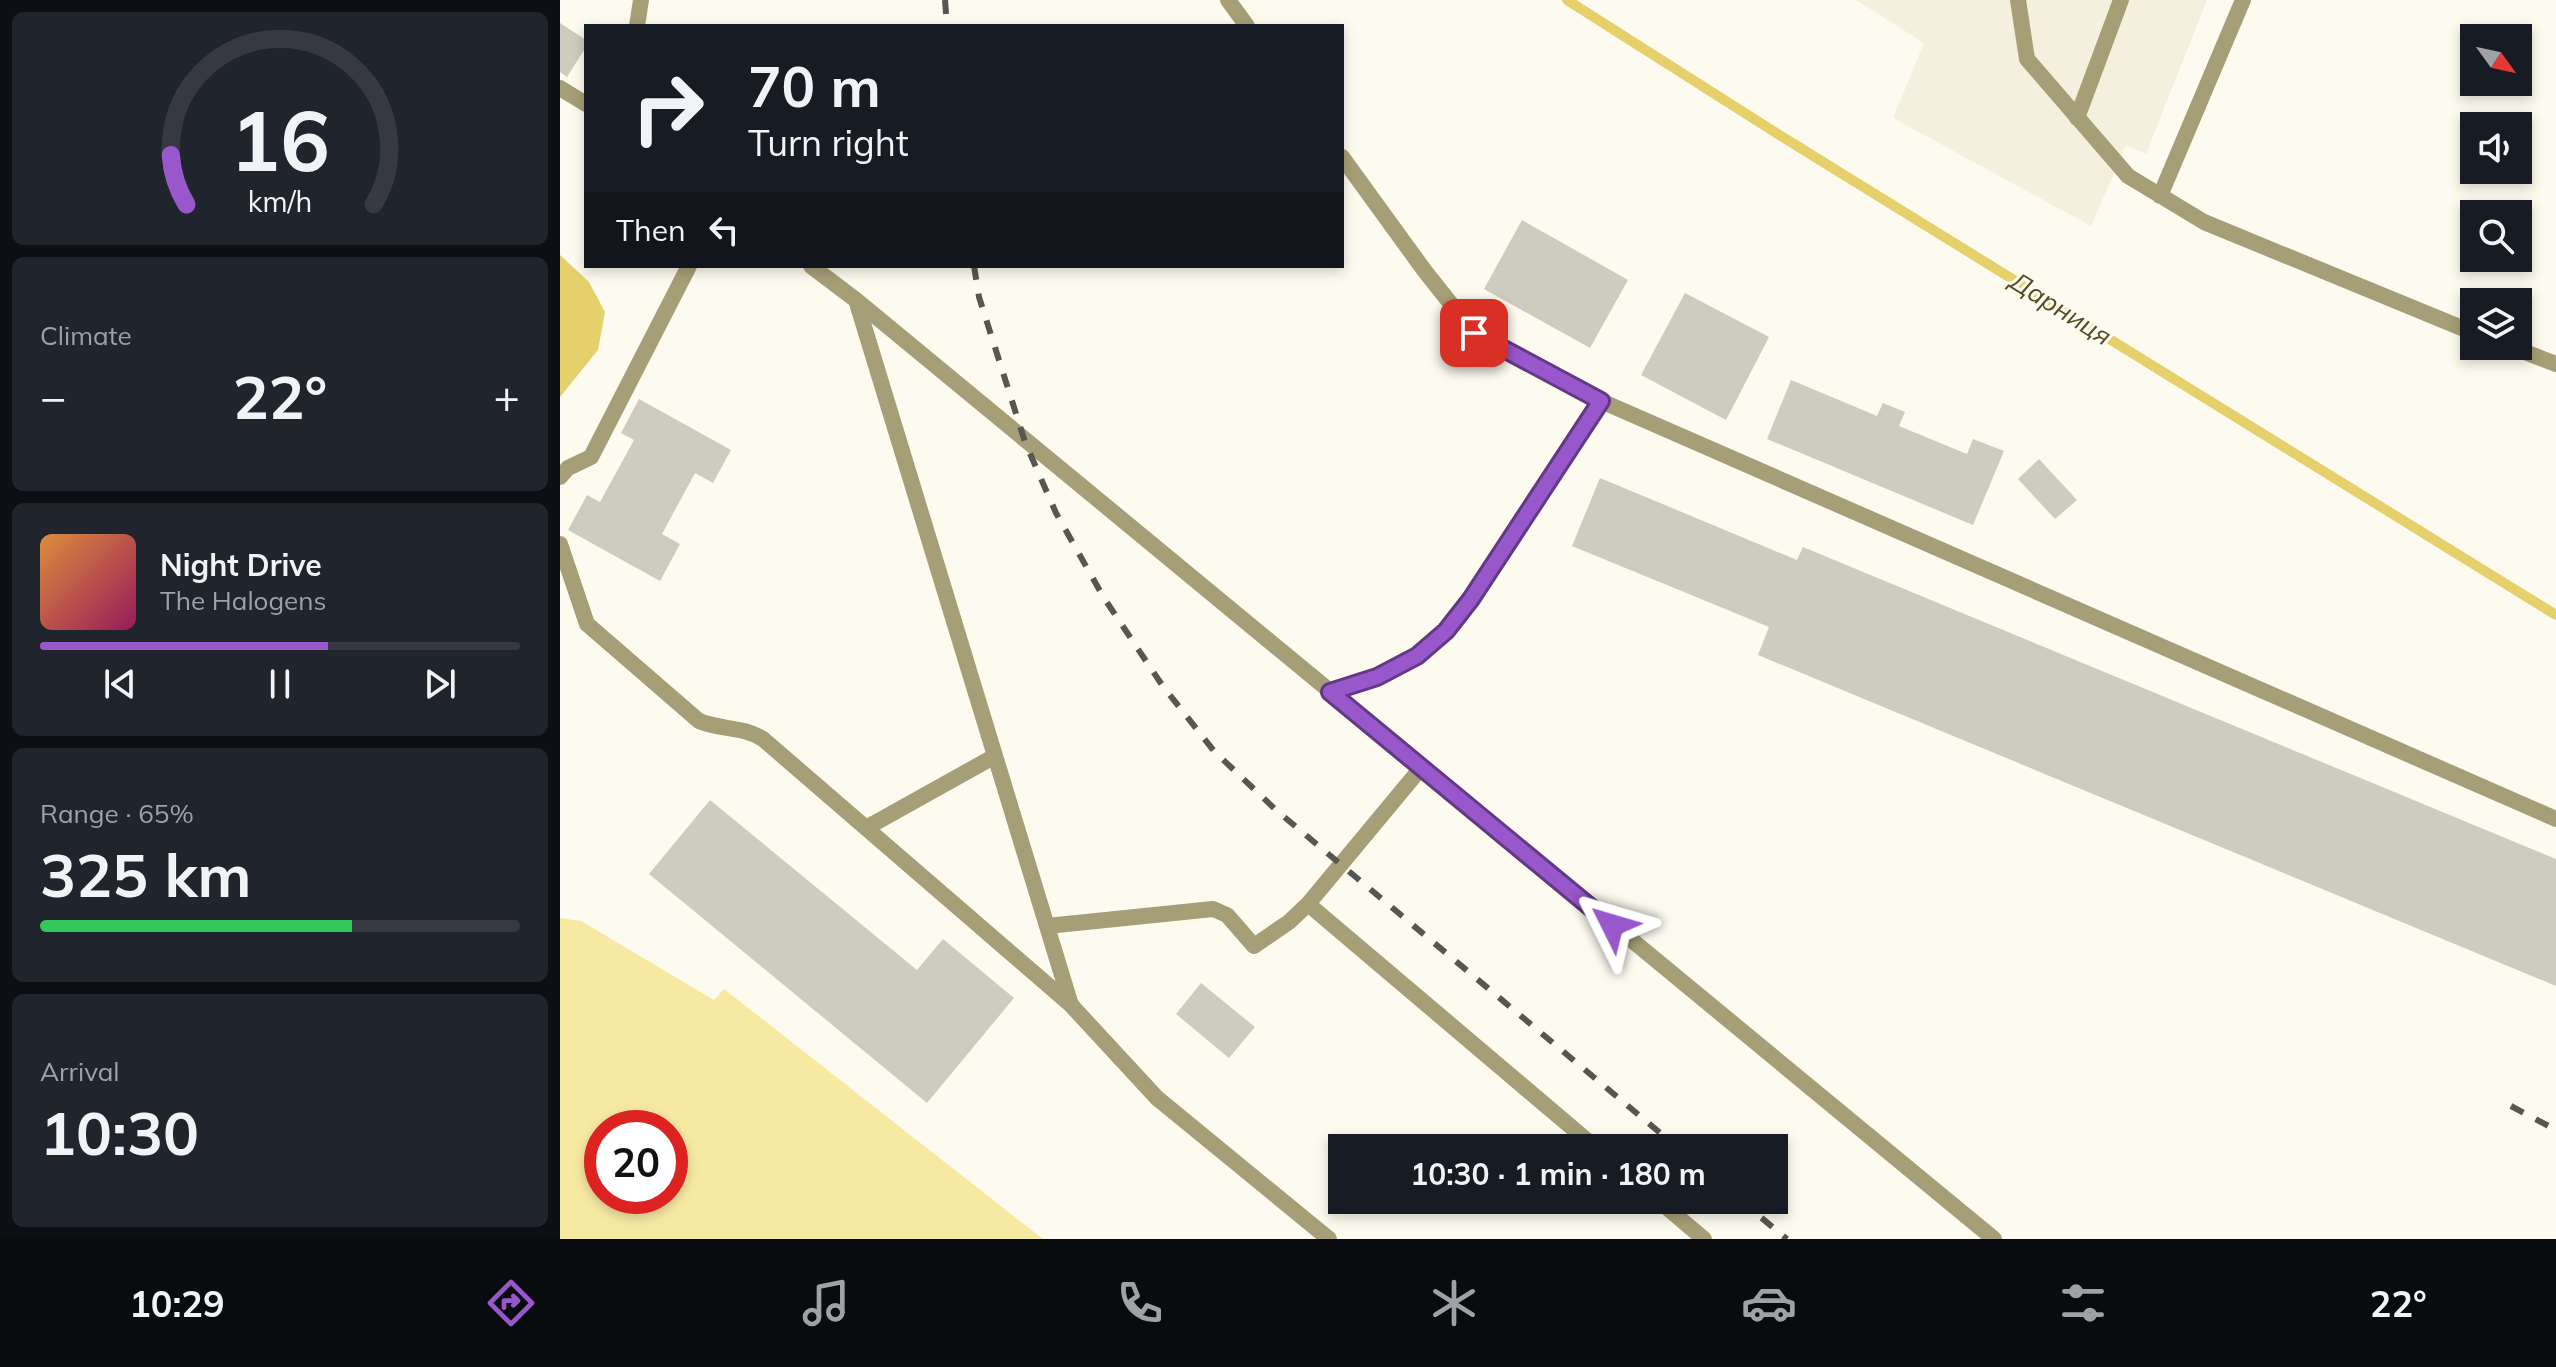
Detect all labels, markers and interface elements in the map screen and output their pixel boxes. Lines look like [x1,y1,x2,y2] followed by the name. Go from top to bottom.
[2460,24,2532,96] north arrow
[2460,24,2532,360] map controls
[748,51,881,121] text: 70 m
[616,56,720,160] icon: right
[230,86,330,191] text: 16
[2460,112,2532,184] button: sound
[748,120,909,165] text: Turn right
[248,183,312,219] text: km/h
[2460,200,2532,272] button: search
[702,208,746,252] icon: left
[616,211,686,249] text: Then
[2002,263,2118,352] water label: Дарниця
[2460,288,2532,360] button: layers
[1440,299,1508,367] pin
[1452,311,1496,355] icon: arrive
[40,319,132,352] text: Climate
[233,359,327,434] text: 22°
[40,369,66,424] text: −
[494,369,520,424] text: +
[160,546,322,584] text: Night Drive
[160,584,326,617] text: The Halogens
[98,662,142,706] icon: previous
[258,662,302,706] icon: pause
[418,662,462,706] icon: next
[40,797,194,830] text: Range · 65%
[40,837,252,912] text: 325 km
[1570,883,1654,967] position arrow
[40,1055,120,1088] text: Arrival
[40,1095,199,1170] text: 10:30
[584,1110,688,1214] speed limit sign: 20
[1410,1155,1706,1193] text: 10:30 · 1 min · 180 m
[483,1275,539,1331] icon: directions
[798,1275,854,1331] icon: music
[1112,1275,1168,1331] icon: phone
[1426,1275,1482,1331] icon: climate
[1741,1275,1797,1331] icon: car
[2055,1275,2111,1331] icon: filters
[129,1281,225,1326] text: 10:29
[2370,1281,2427,1326] text: 22°

